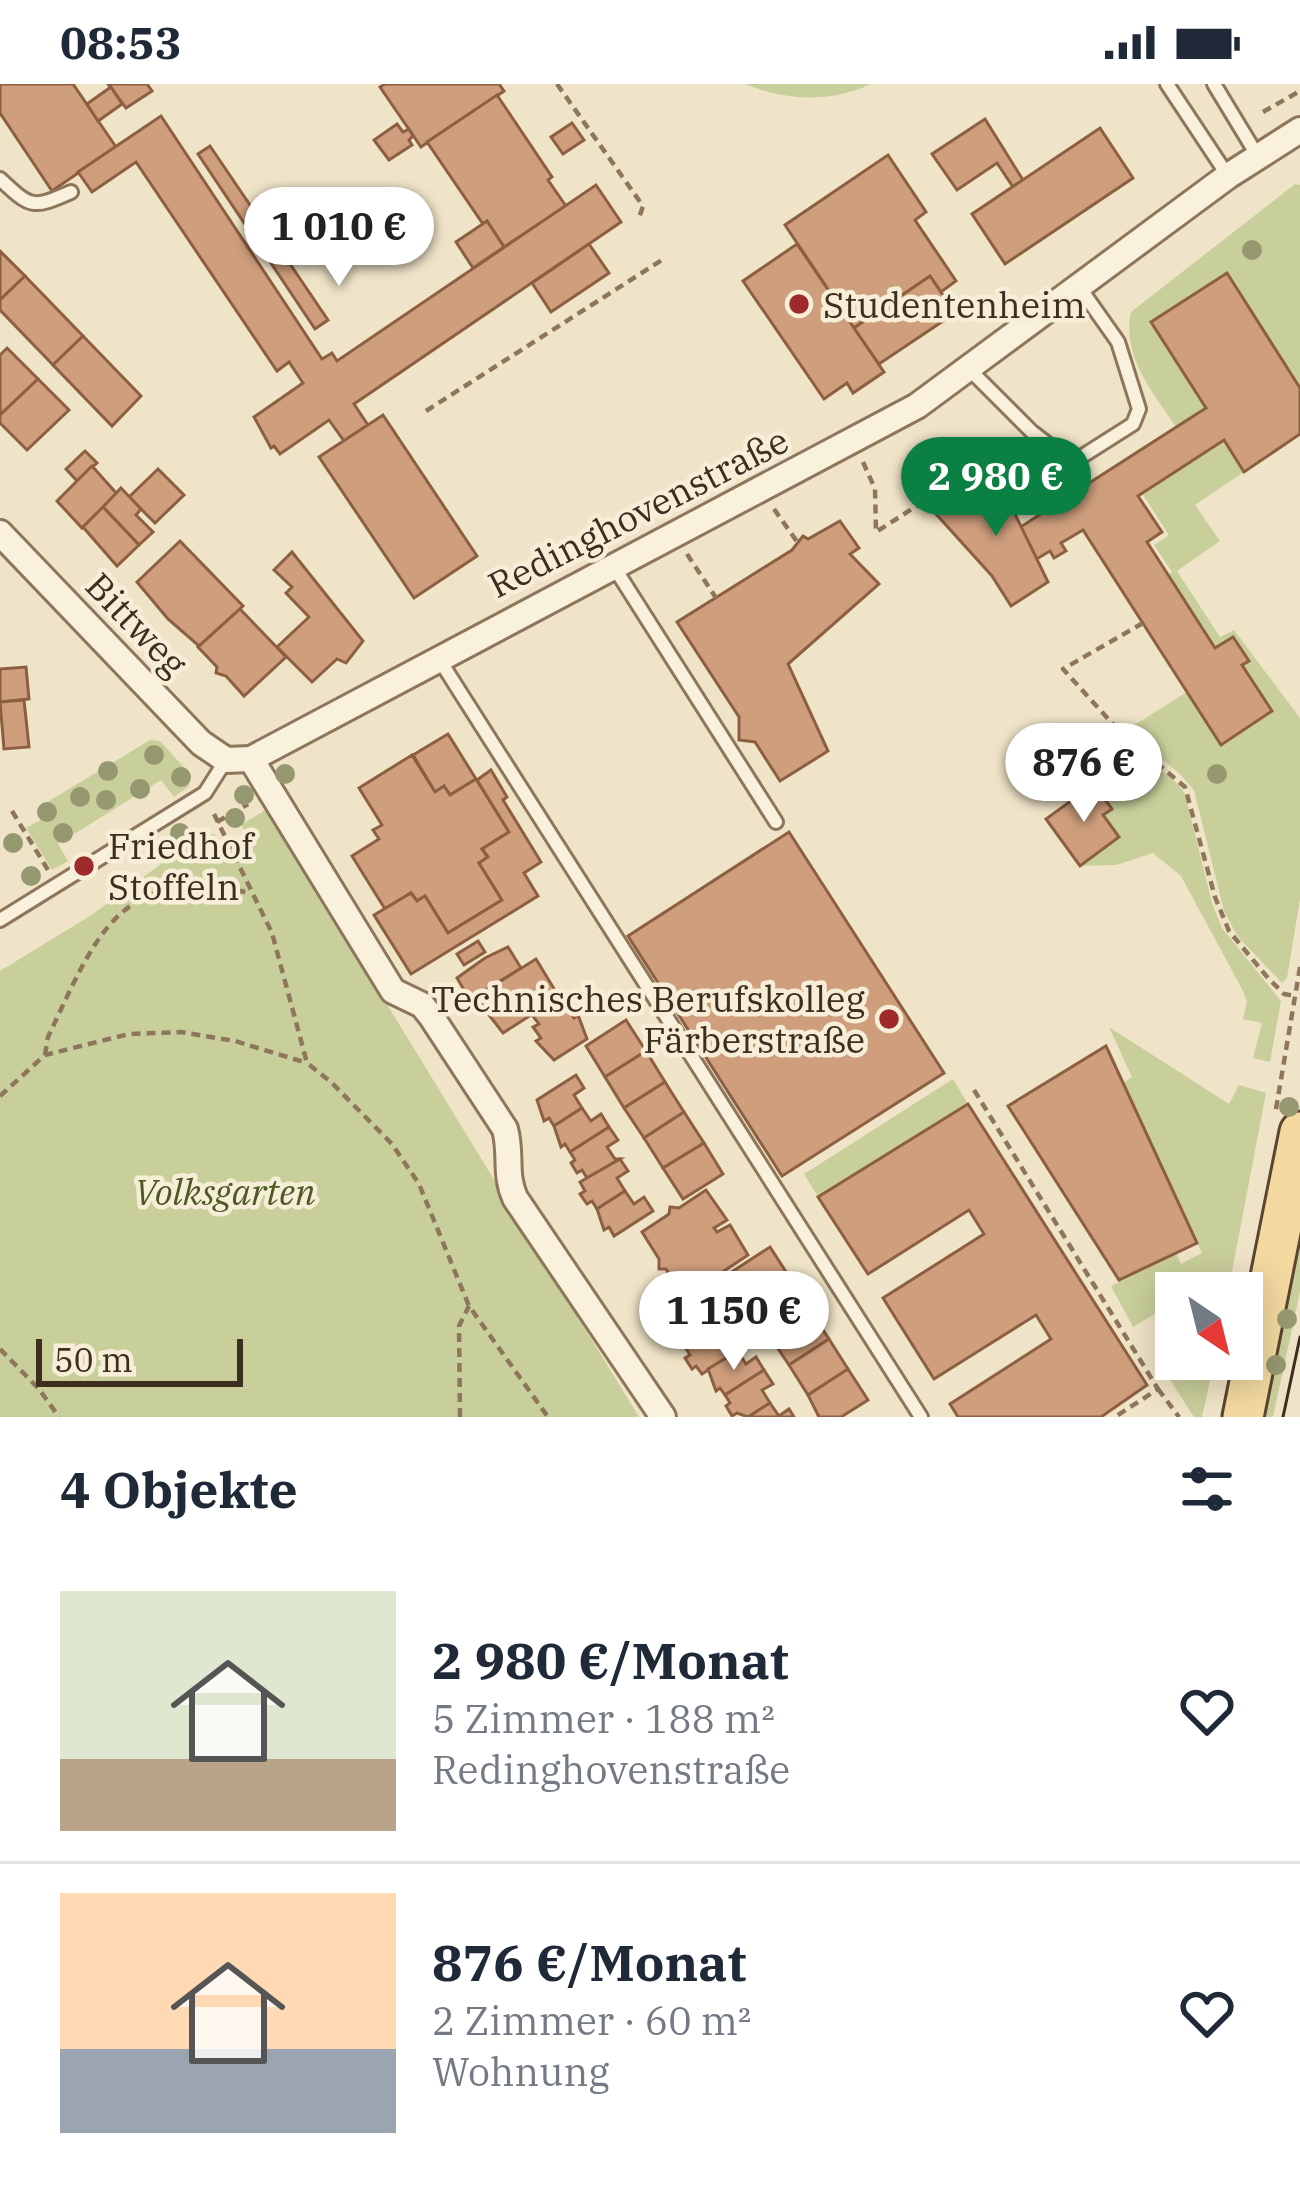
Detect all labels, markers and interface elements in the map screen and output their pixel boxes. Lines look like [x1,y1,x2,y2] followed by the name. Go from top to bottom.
[60,13,182,71] text: 08:53
[228,187,450,289] pin: 1 010 €
[271,200,407,251] text: 1 010 €
[823,281,1086,328] place label: Studentenheim
[786,291,812,317] marker: Studentenheim
[480,416,796,608] street label: Redinghovenstraße
[885,437,1107,539] pin: 2 980 €
[928,450,1064,501] text: 2 980 €
[76,562,198,686] street label: Bittweg
[1000,723,1168,825] pin: 876 €
[1032,736,1136,787] text: 876 €
[108,822,256,910] place label: Friedhof Stoffeln
[71,853,97,879] marker: Friedhof Stoffeln
[431,975,865,1063] place label: Technisches Berufskolleg Färberstraße
[876,1006,902,1032] marker: Technisches Berufskolleg Färberstraße
[135,1168,316,1215] park label: Volksgarten
[623,1271,845,1373] pin: 1 150 €
[1155,1272,1263,1380] north arrow
[1155,1272,1263,1380] map controls
[666,1284,802,1335] text: 1 150 €
[36,1333,243,1386] scale bar
[54,1338,133,1381] text: 50 m
[60,1456,298,1522] text: 4 Objekte
[1174,1456,1240,1522] icon: filters
[432,1627,789,1693] text: 2 980 €/Monat
[156,1639,300,1783] icon: home
[1174,1678,1240,1744] icon: heart
[432,1693,775,1744] text: 5 Zimmer · 188 m²
[432,1744,790,1795] text: Redinghovenstraße
[432,1929,746,1995] text: 876 €/Monat
[156,1941,300,2085] icon: home
[1174,1980,1240,2046] icon: heart
[432,1995,751,2046] text: 2 Zimmer · 60 m²
[432,2046,610,2097] text: Wohnung

